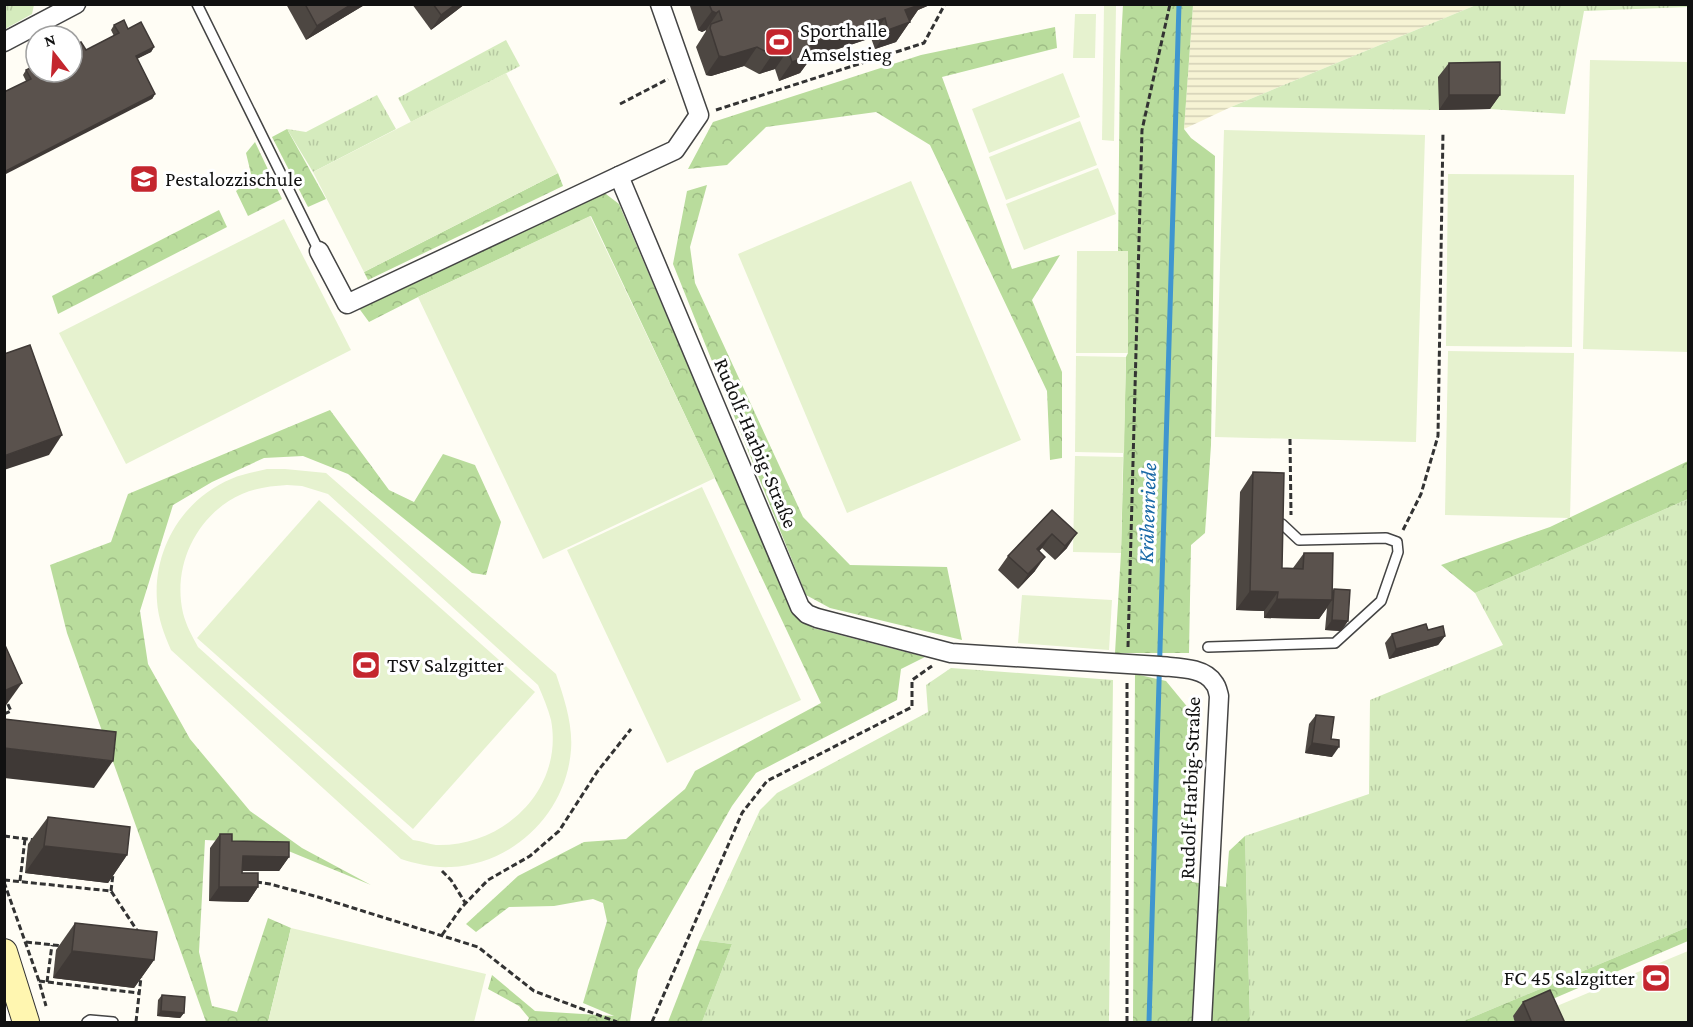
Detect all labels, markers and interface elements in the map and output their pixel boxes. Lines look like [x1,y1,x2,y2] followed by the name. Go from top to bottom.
[800,18,892,66] place label: Sporthalle Amselstieg
[24,24,84,84] north arrow
[763,26,795,58] sports icon: Sporthalle Amselstieg
[42,30,58,50] text: N
[128,163,160,195] school or university icon: Pestalozzischule
[165,167,302,191] place label: Pestalozzischule
[709,354,803,532] street label: Rudolf-Harbig-Straße
[1133,462,1161,564] water label: Krähenriede
[350,649,382,681] sports icon: TSV Salzgitter
[387,653,505,677] place label: TSV Salzgitter
[1175,696,1205,880] street label: Rudolf-Harbig-Straße
[1640,962,1672,994] sports icon: FC 45 Salzgitter
[1504,966,1636,990] place label: FC 45 Salzgitter

